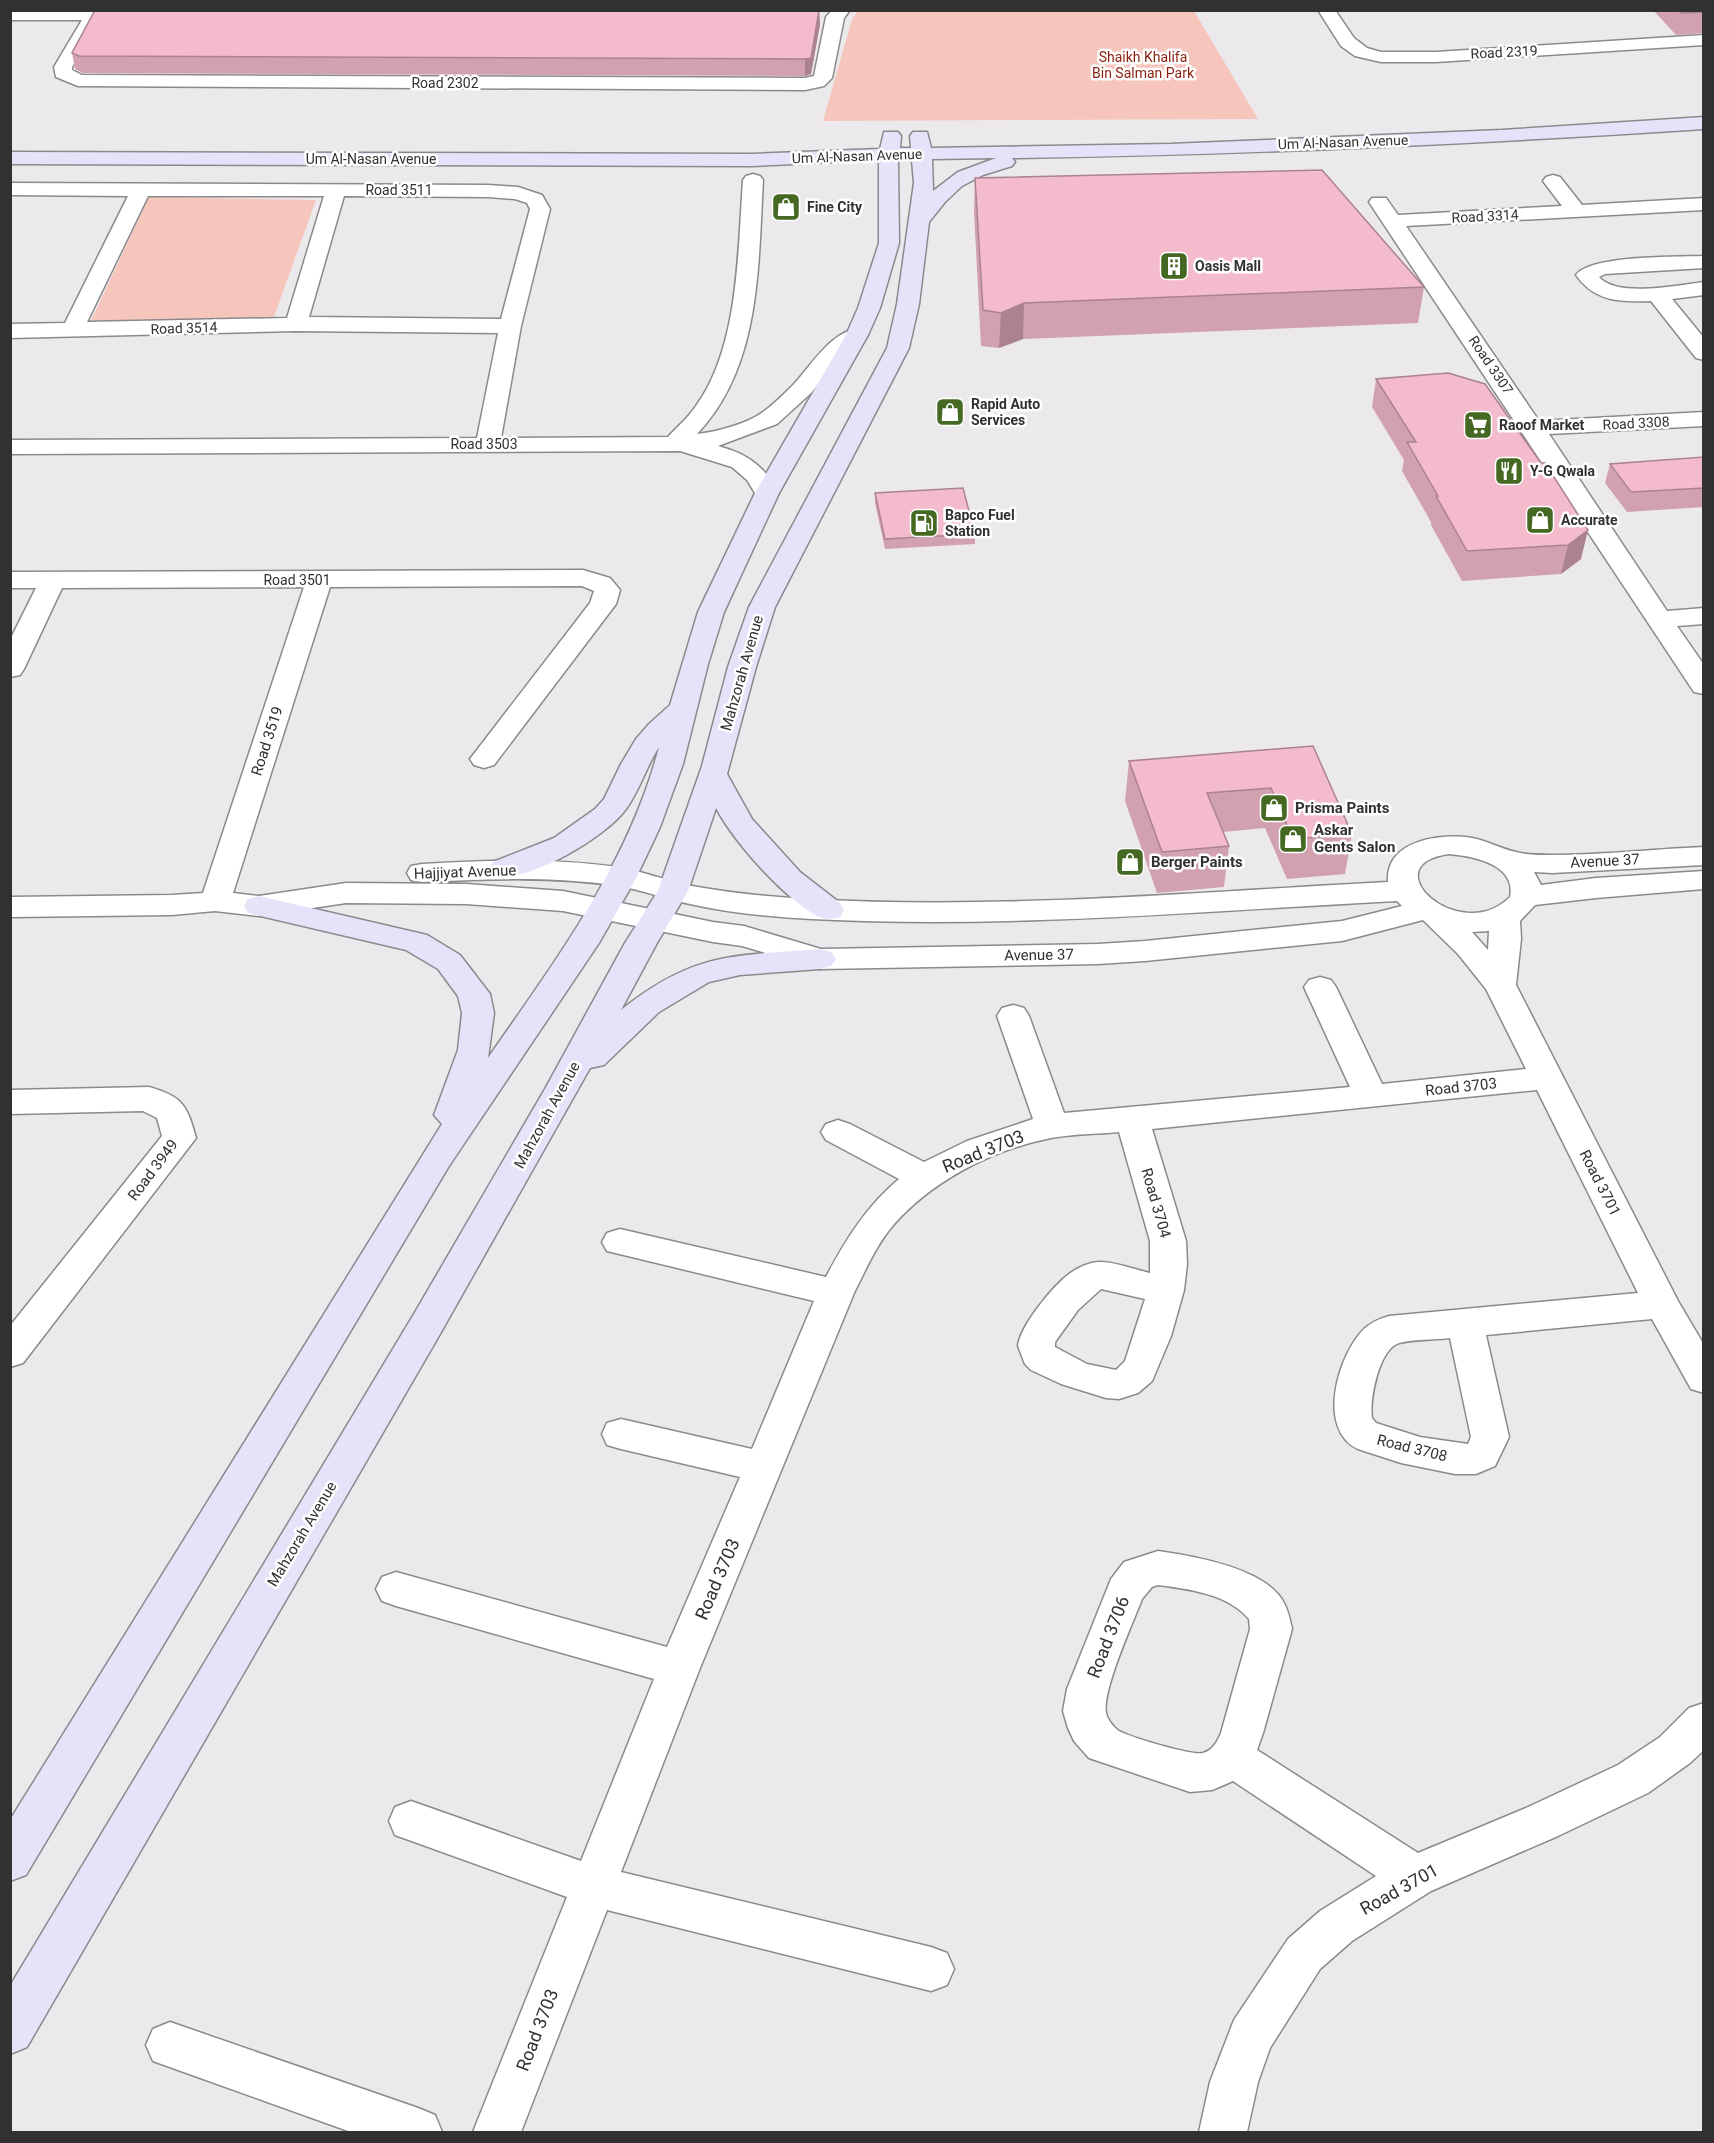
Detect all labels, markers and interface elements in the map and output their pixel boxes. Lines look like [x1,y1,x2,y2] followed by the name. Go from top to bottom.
[1470,42,1538,62] street label: Road 2319
[1092,49,1195,81] park label: Shaikh Khalifa Bin Salman Park
[411,75,479,91] street label: Road 2302
[1277,132,1409,152] street label: Um Al-Nasan Avenue
[791,146,923,166] street label: Um Al-Nasan Avenue
[306,151,436,167] street label: Um Al-Nasan Avenue
[365,182,433,198] street label: Road 3511
[770,191,802,223] shop icon: Fine City
[807,199,863,215] place label: Fine City
[1451,206,1519,226] street label: Road 3314
[1158,250,1190,282] building icon: Oasis Mall
[1195,258,1261,274] place label: Oasis Mall
[150,319,218,337] street label: Road 3514
[1466,333,1516,397] street label: Road 3307
[934,396,966,428] shop icon: Rapid Auto Services
[971,396,1040,428] place label: Rapid Auto Services
[1462,409,1494,441] supermarket icon: Raoof Market
[1602,413,1670,433] street label: Road 3308
[1499,417,1585,433] place label: Raoof Market
[450,436,518,452] street label: Road 3503
[1493,455,1525,487] restaurant icon: Y-G Qwala
[1530,463,1596,479] place label: Y-G Qwala
[1524,504,1556,536] shop icon: Accurate
[908,507,940,539] fuel station icon: Bapco Fuel Station
[945,507,1015,539] place label: Bapco Fuel Station
[1561,512,1618,528] place label: Accurate
[263,572,331,588] street label: Road 3501
[717,613,767,733] street label: Mahzorah Avenue
[247,704,287,778] street label: Road 3519
[1258,792,1290,824] shop icon: Prisma Paints
[1295,799,1390,817] place label: Prisma Paints
[1314,821,1395,856] place label: Askar Gents Salon
[1277,823,1309,855] shop icon: Askar Gents Salon
[1114,846,1146,878] shop icon: Berger Paints
[1570,850,1640,872] street label: Avenue 37
[1151,853,1243,871] place label: Berger Paints
[413,861,517,883] street label: Hajjiyat Avenue
[1004,945,1074,965] street label: Avenue 37
[510,1058,584,1172] street label: Mahzorah Avenue
[1424,1074,1498,1100] street label: Road 3703
[939,1125,1027,1177] street label: Road 3703
[124,1136,182,1204] street label: Road 3949
[1576,1147,1624,1219] street label: Road 3701
[1137,1166,1175,1241] street label: Road 3704
[1375,1431,1449,1465] street label: Road 3708
[264,1478,340,1590] street label: Mahzorah Avenue
[690,1535,744,1623] street label: Road 3703
[1083,1593,1133,1681] street label: Road 3706
[1356,1859,1442,1919] street label: Road 3701
[512,1986,562,2074] street label: Road 3703

